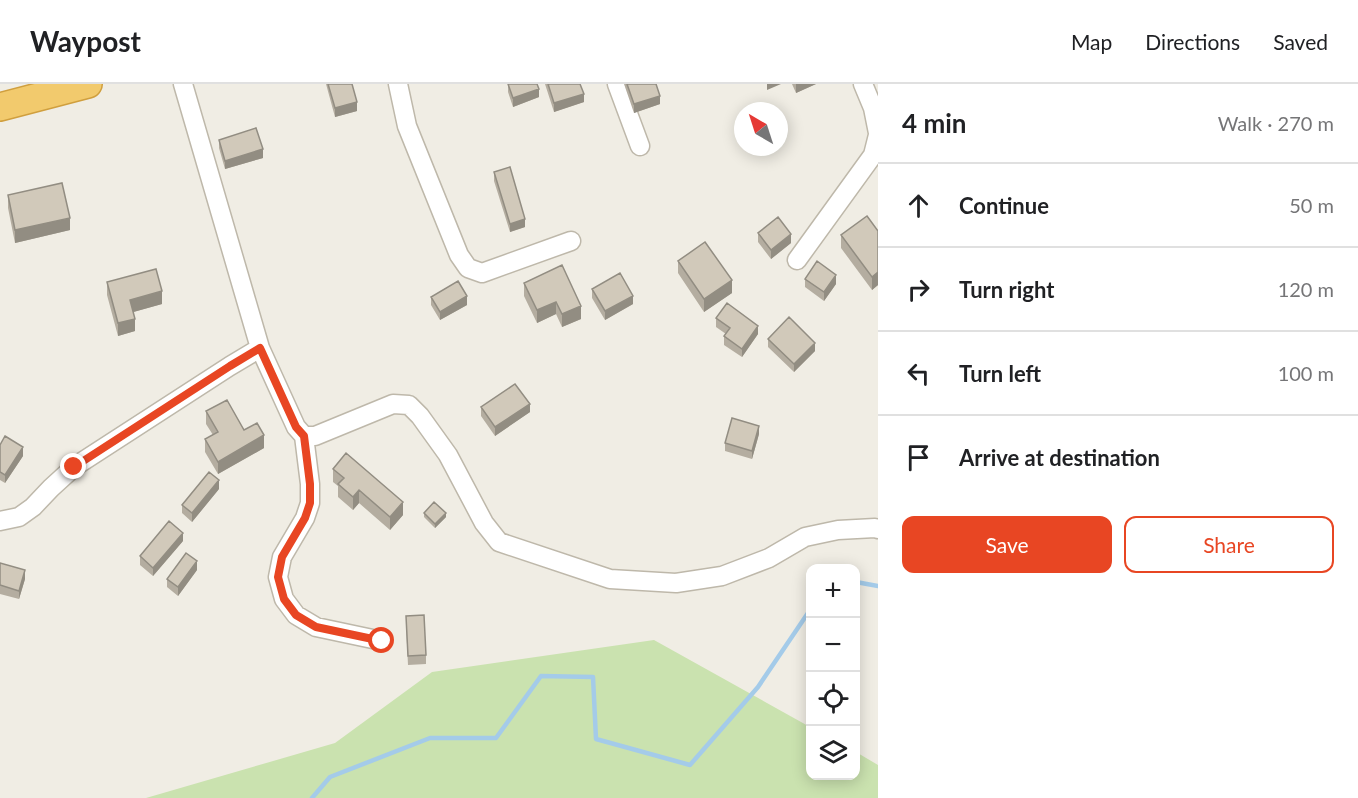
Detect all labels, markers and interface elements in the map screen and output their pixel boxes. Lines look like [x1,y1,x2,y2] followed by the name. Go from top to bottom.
[30,24,141,58] text: Waypost
[1071,29,1112,54] text: Map
[1145,29,1240,54] text: Directions
[1273,29,1328,54] text: Saved
[734,102,788,156] north arrow
[902,107,966,139] text: 4 min
[1218,111,1334,135] text: Walk · 270 m
[902,189,935,222] icon: ahead
[959,192,1049,219] text: Continue
[1289,193,1334,217] text: 50 m
[902,273,935,306] icon: right
[959,276,1054,303] text: Turn right
[1278,277,1334,301] text: 120 m
[902,357,935,390] icon: left
[959,360,1041,387] text: Turn left
[1278,361,1334,385] text: 100 m
[902,441,935,474] icon: arrive
[959,444,1160,471] text: Arrive at destination
[60,453,86,479] route end
[902,516,1112,573] button: Save
[1124,516,1334,573] button: Share
[806,564,860,780] map controls
[806,564,860,618] button: +
[806,618,860,672] button: −
[368,627,394,653] route start
[806,672,860,726] button: locate
[806,726,860,780] button: layers

